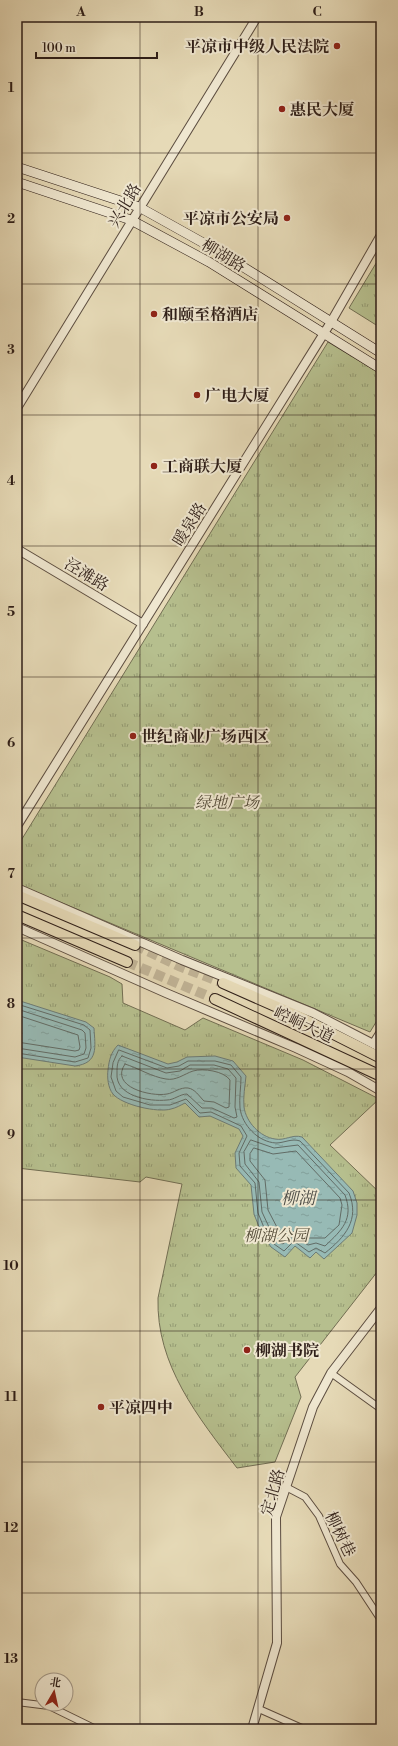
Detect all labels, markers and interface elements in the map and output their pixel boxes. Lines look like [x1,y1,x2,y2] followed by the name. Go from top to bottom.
[75,4,86,20] text: A
[194,4,204,20] text: B
[312,4,322,20] text: C
[36,34,157,60] scale bar
[185,37,329,57] place label: 平凉市中级人民法院
[42,41,76,56] text: 100 m
[332,41,342,51] marker: 平凉市中级人民法院
[8,80,15,96] text: 1
[290,100,354,120] place label: 惠民大厦
[277,104,287,114] marker: 惠民大厦
[104,180,146,231] street label: 兴北路
[183,209,279,229] place label: 平凉市公安局
[7,211,15,227] text: 2
[282,213,292,223] marker: 平凉市公安局
[198,235,249,277] street label: 柳湖路
[162,305,258,325] place label: 和颐至格酒店
[149,309,159,319] marker: 和颐至格酒店
[7,342,15,358] text: 3
[205,386,269,406] place label: 广电大厦
[192,390,202,400] marker: 广电大厦
[162,457,242,477] place label: 工商联大厦
[149,461,159,471] marker: 工商联大厦
[7,473,16,489] text: 4
[169,499,211,550] street label: 暖泉路
[61,554,112,596] street label: 泾滩路
[7,604,15,620] text: 5
[141,727,269,747] place label: 世纪商业广场西区
[128,731,138,741] marker: 世纪商业广场西区
[7,735,15,751] text: 6
[195,793,261,813] park label: 绿地广场
[7,866,15,882] text: 7
[7,996,15,1012] text: 8
[270,1002,337,1047] street label: 崆峒大道
[7,1127,15,1143] text: 9
[281,1188,318,1210] water label: 柳湖
[244,1226,311,1246] park label: 柳湖公园
[3,1258,19,1274] text: 10
[255,1341,319,1361] place label: 柳湖书院
[242,1345,252,1355] marker: 柳湖书院
[5,1389,18,1405] text: 11
[109,1398,173,1418] place label: 平凉四中
[96,1402,106,1412] marker: 平凉四中
[257,1466,289,1518] street label: 定北路
[321,1508,360,1560] street label: 柳树巷
[4,1520,18,1536] text: 12
[4,1651,18,1667] text: 13
[34,1672,74,1712] north arrow
[49,1675,62,1691] text: 北

